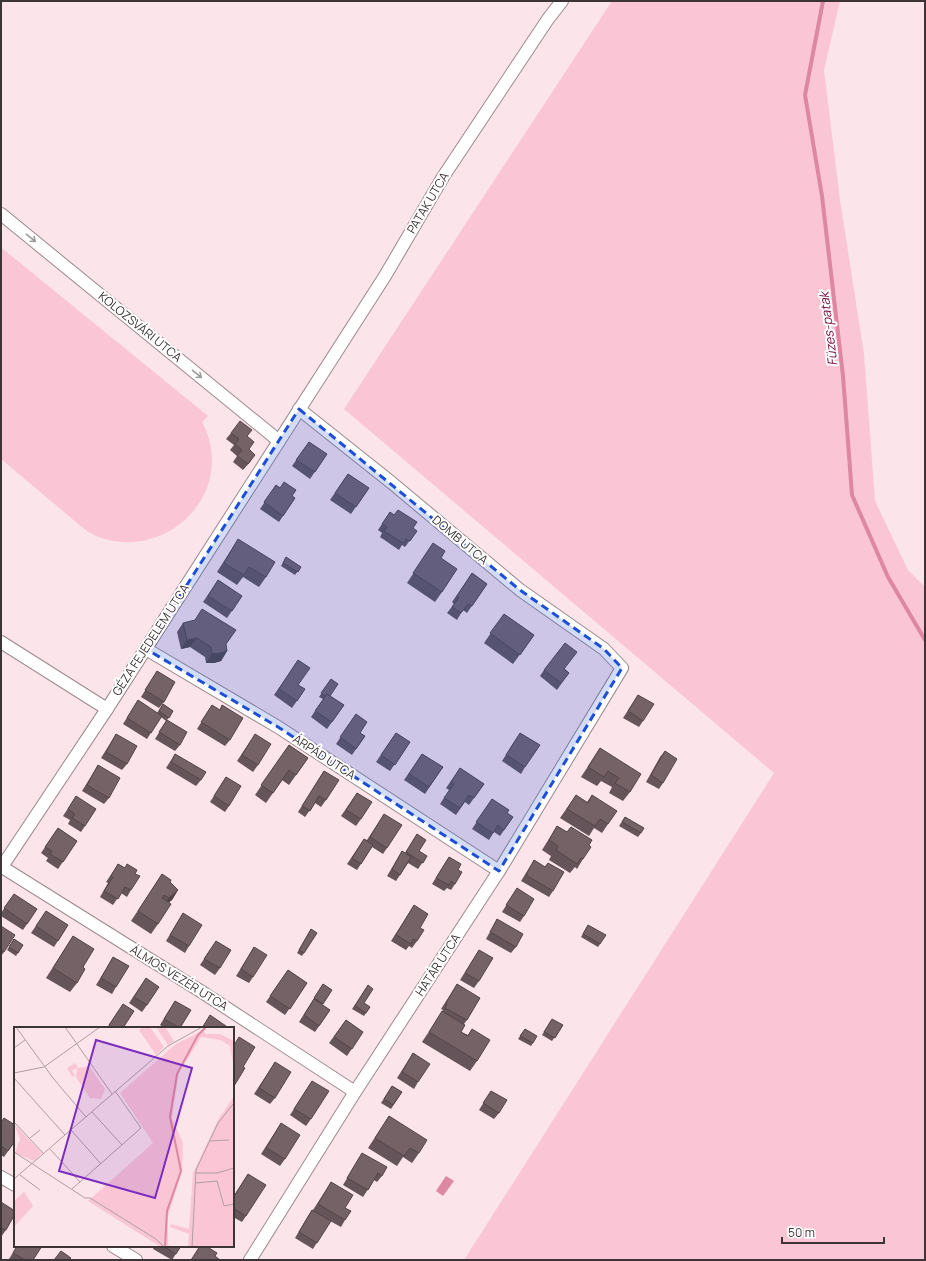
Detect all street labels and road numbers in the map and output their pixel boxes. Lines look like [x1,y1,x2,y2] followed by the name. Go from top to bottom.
[403,169,453,237] street label: PATAK UTCA
[95,288,186,366] street label: KOLOZSVÁRI UTCA
[429,511,492,568] street label: DOMB UTCA
[108,580,193,699] street label: GÉZA FEJEDELEM UTCA
[290,730,359,783] street label: ÁRPÁD UTCA
[411,930,464,999] street label: HATÁR UTCA
[127,941,232,1015] street label: ÁLMOS VEZÉR UTCA

